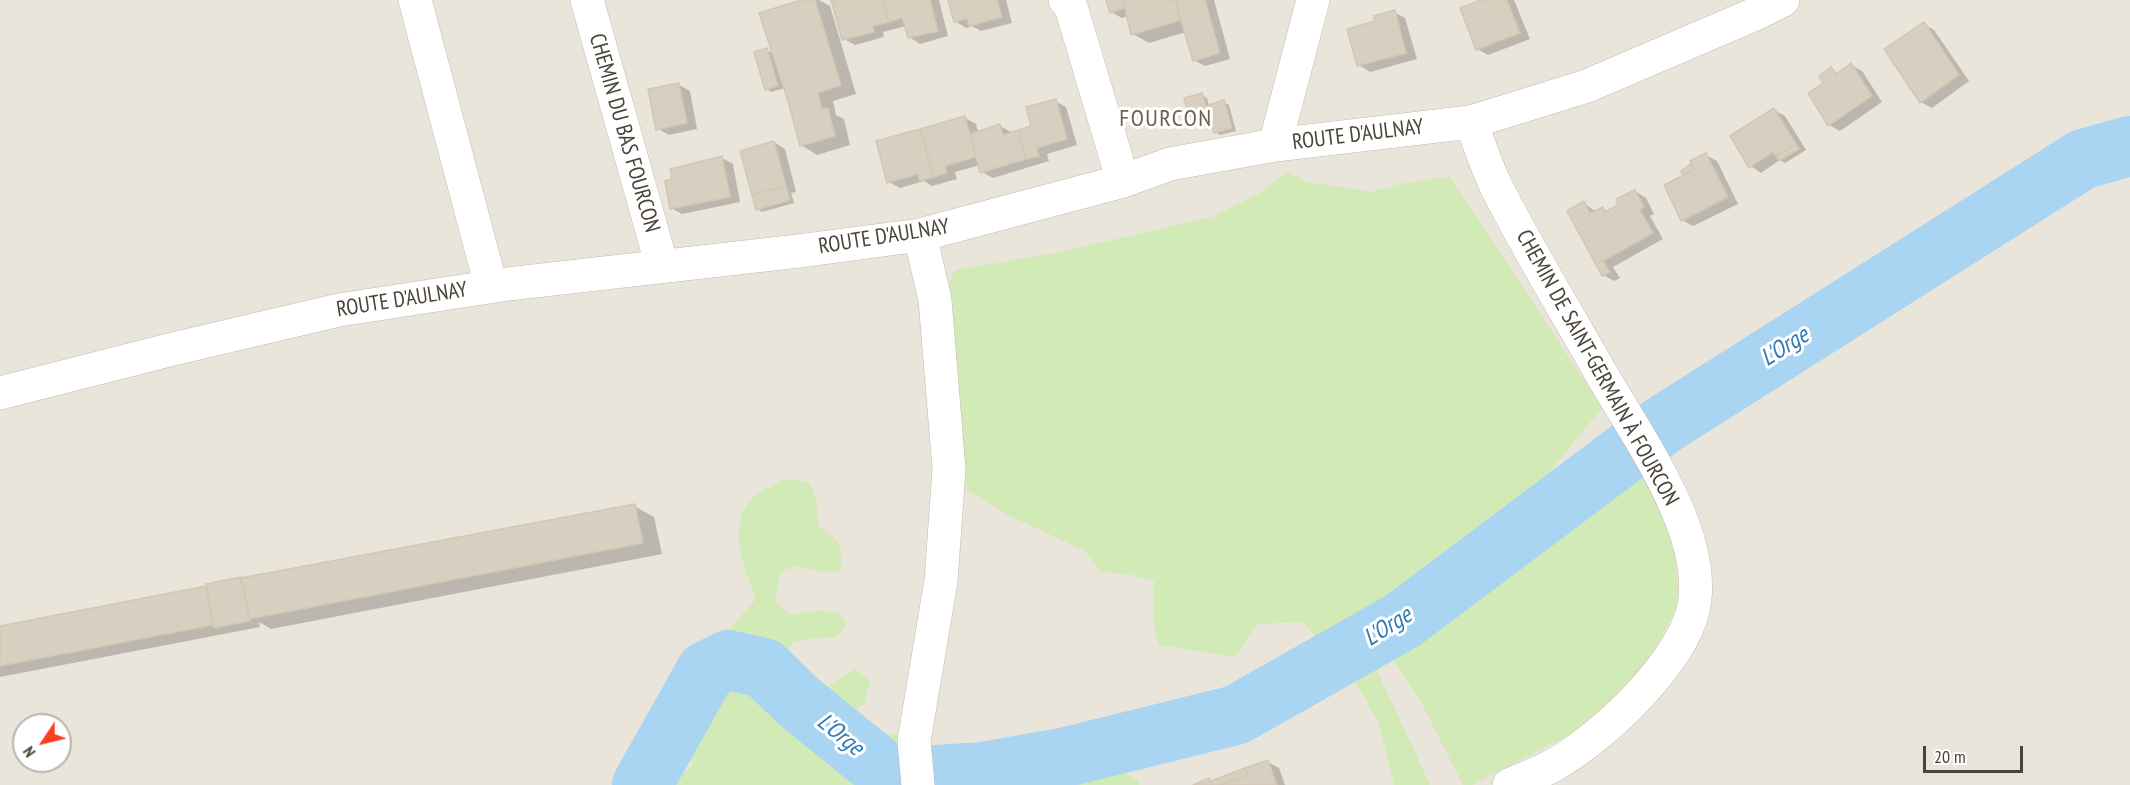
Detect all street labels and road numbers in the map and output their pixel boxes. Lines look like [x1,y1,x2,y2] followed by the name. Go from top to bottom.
[583,31,665,235] street label: CHEMIN DU BAS FOURCON
[1291,114,1425,156] street label: ROUTE D'AULNAY
[817,214,951,260] street label: ROUTE D'AULNAY
[1510,225,1684,511] street label: CHEMIN DE SAINT-GERMAIN À FOURCON
[335,277,469,323] street label: ROUTE D'AULNAY

